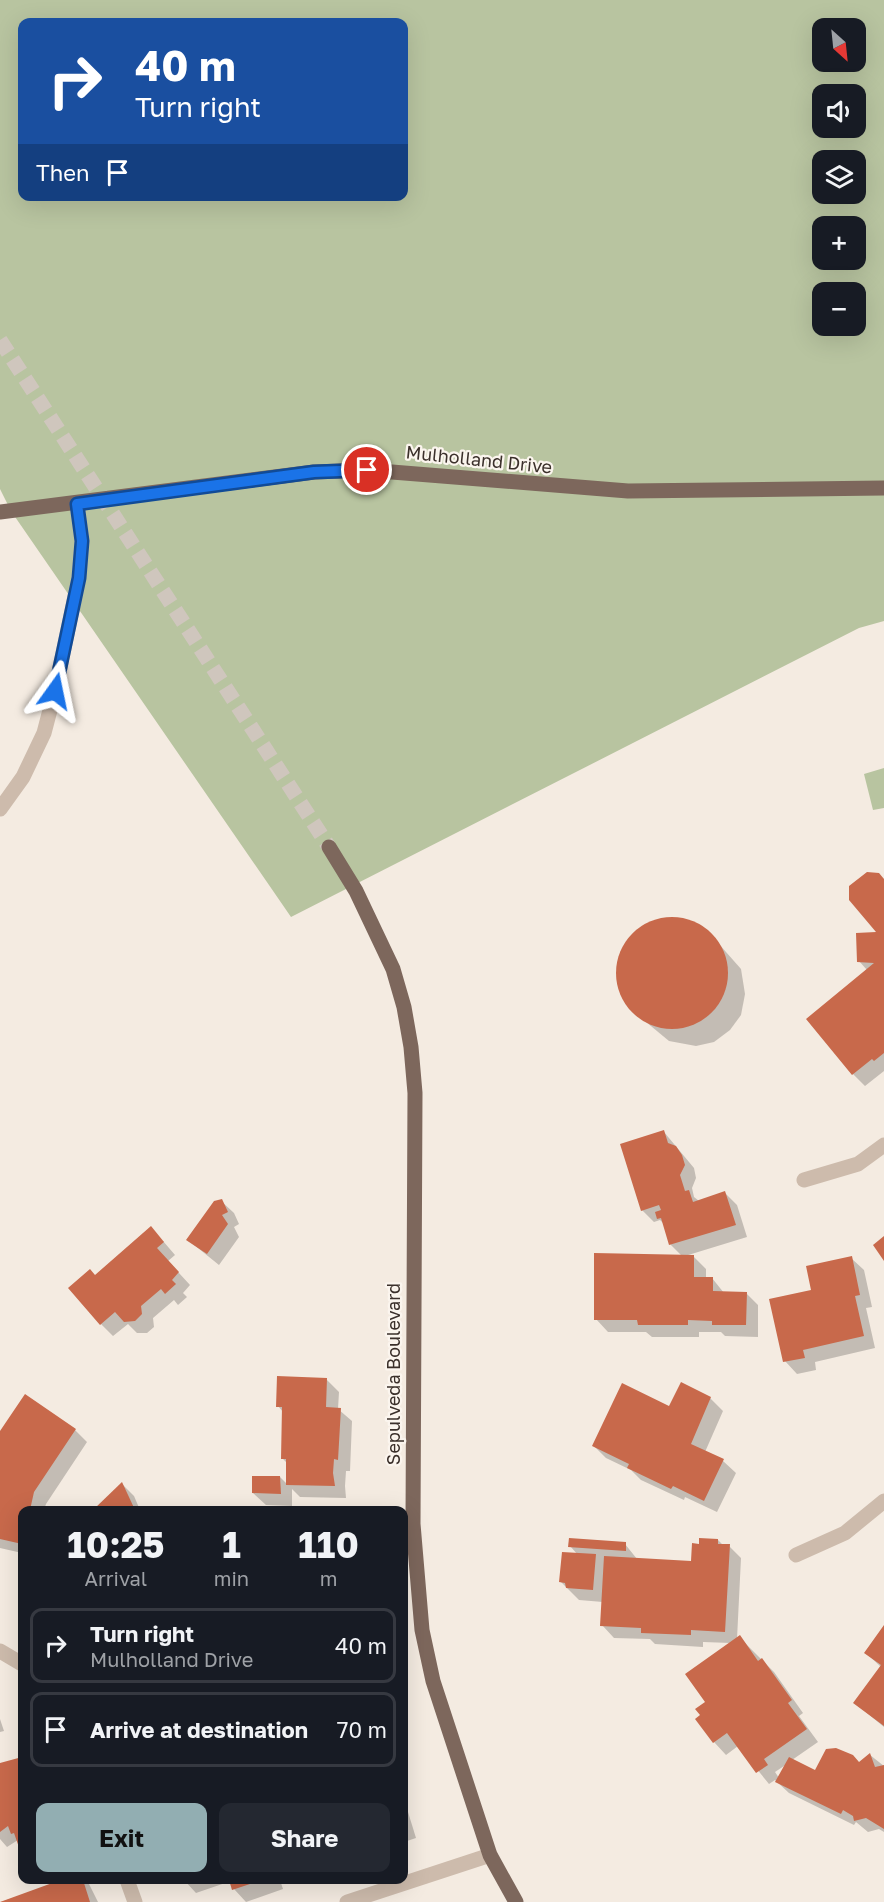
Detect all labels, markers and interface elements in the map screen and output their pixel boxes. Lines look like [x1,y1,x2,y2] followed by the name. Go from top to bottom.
[812,18,866,72] north arrow
[812,18,866,336] map controls
[135,40,236,90] text: 40 m
[36,42,114,120] icon: right
[812,84,866,138] button: sound
[135,91,261,123] text: Turn right
[812,150,866,204] button: layers
[101,156,134,189] icon: arrive
[36,159,89,186] text: Then
[812,216,866,270] button: +
[812,282,866,336] button: −
[405,440,553,478] street label: Mulholland Drive
[341,444,392,495] pin
[350,453,383,486] icon: arrive
[23,659,87,723] position arrow
[382,1283,404,1465] street label: Sepulveda Boulevard
[67,1523,165,1566] text: 10:25
[222,1523,241,1566] text: 1
[298,1523,359,1566] text: 110
[85,1566,147,1590] text: Arrival
[214,1566,249,1590] text: min
[320,1566,337,1590] text: m
[90,1620,194,1647] text: Turn right
[39,1629,72,1662] icon: right
[335,1632,387,1659] text: 40 m
[90,1647,253,1671] text: Mulholland Drive
[39,1713,72,1746] icon: arrive
[90,1716,308,1743] text: Arrive at destination
[337,1716,387,1743] text: 70 m
[36,1803,207,1872] button: Exit
[219,1803,390,1872] button: Share

